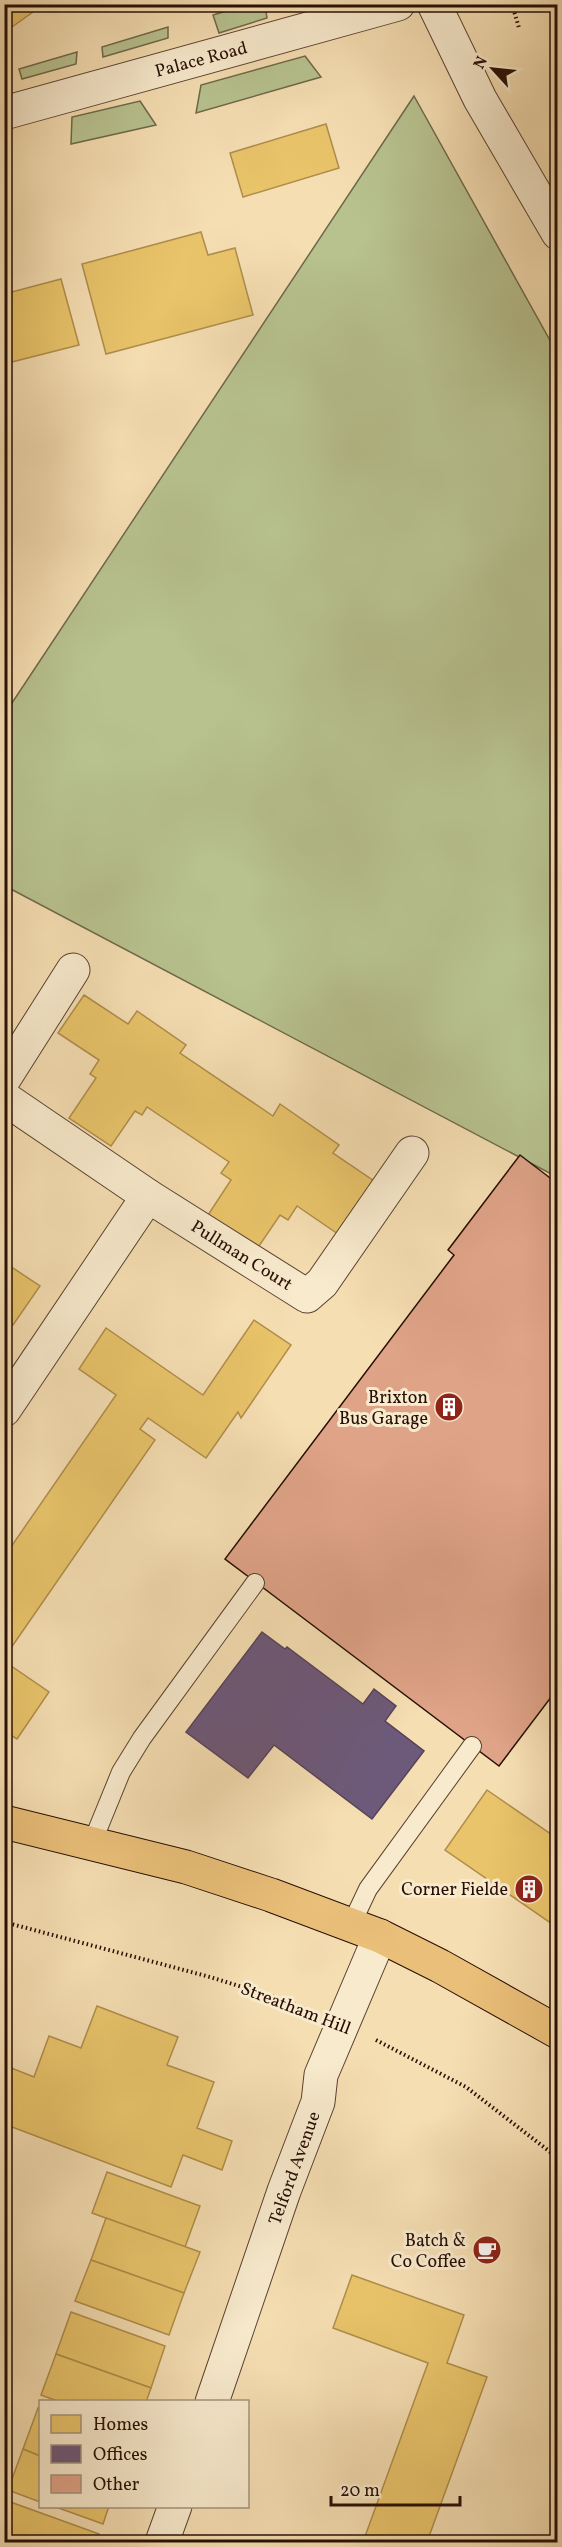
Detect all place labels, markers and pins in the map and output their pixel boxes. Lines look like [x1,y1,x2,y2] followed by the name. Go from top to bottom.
[339,1386,428,1432] place label: Brixton Bus Garage
[433,1391,465,1423] building icon: Brixton Bus Garage
[513,1873,545,1905] building icon: Corner Fielde
[401,1878,508,1903] place label: Corner Fielde
[391,2229,466,2275] place label: Batch & Co Coffee
[471,2234,503,2266] cafe icon: Batch & Co Coffee

